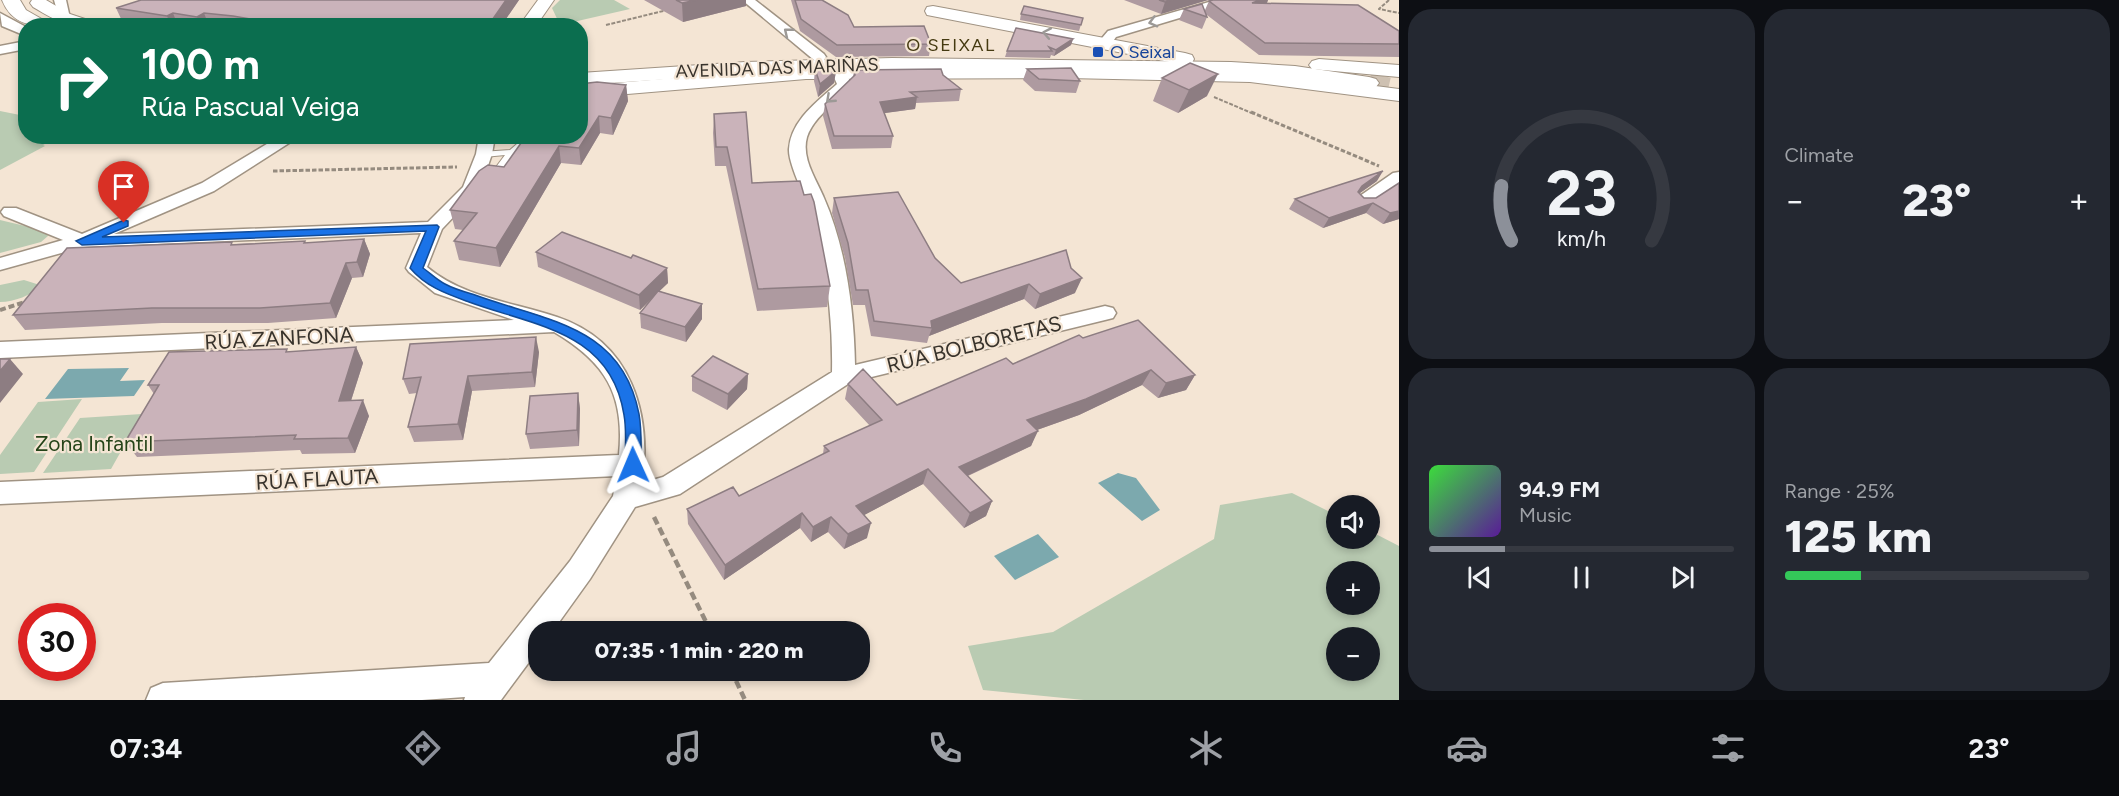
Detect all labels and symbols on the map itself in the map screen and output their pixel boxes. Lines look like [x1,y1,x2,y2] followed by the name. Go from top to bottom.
[1148,15,1159,27] one-way arrow
[1042,27,1052,40] one-way arrow
[784,28,795,39] one-way arrow
[906,34,996,56] district label: O SEIXAL
[1110,41,1175,63] place label: O Seixal
[1091,45,1105,59] marker: O Seixal
[675,53,879,83] street label: AVENIDA DAS MARIÑAS
[826,92,836,103] one-way arrow
[98,161,149,223] pin
[884,310,1064,378] street label: RÚA BOLBORETAS
[204,322,354,354] street label: RÚA ZANFONA
[35,431,153,456] park label: Zona Infantil
[601,433,665,497] position arrow
[255,463,379,495] street label: RÚA FLAUTA
[18,603,96,681] speed limit sign: 30

